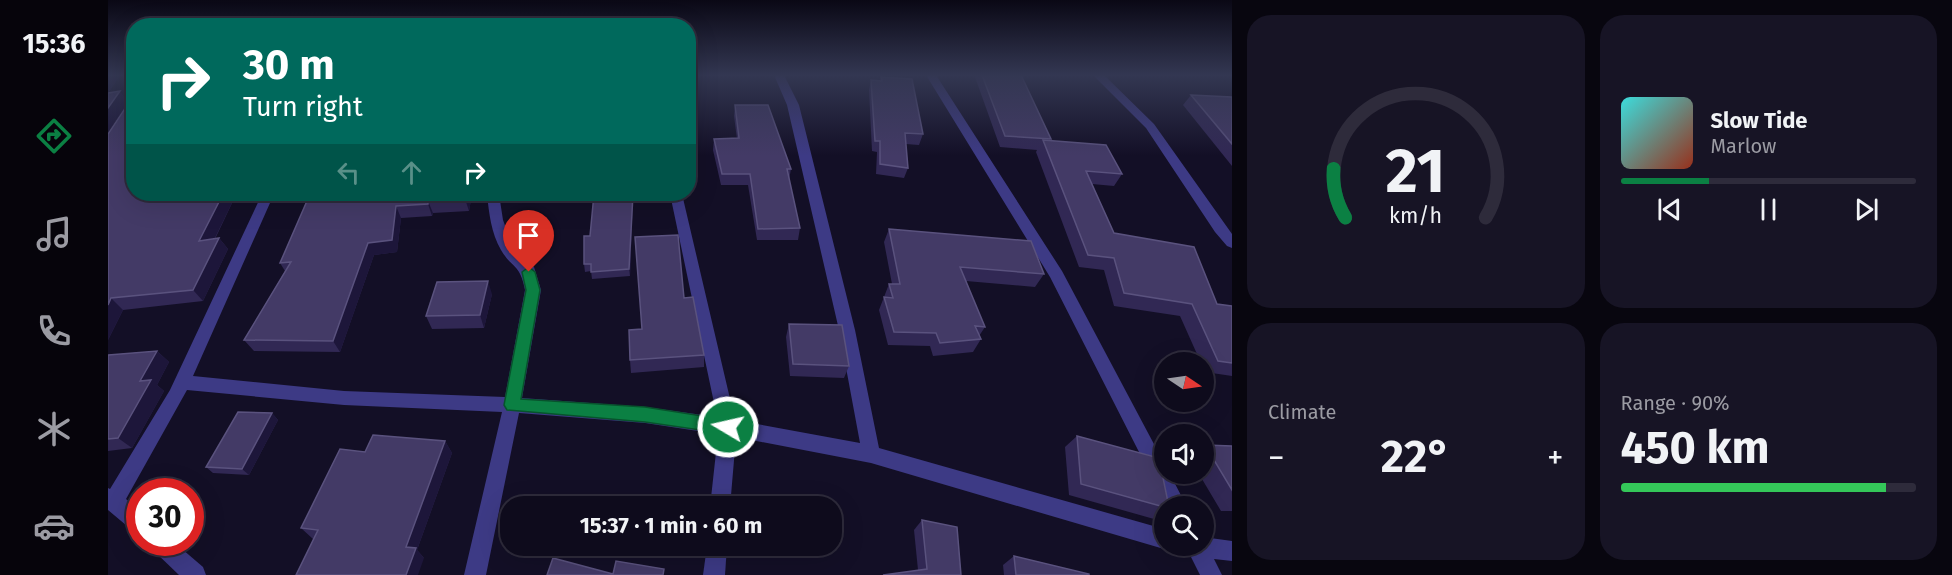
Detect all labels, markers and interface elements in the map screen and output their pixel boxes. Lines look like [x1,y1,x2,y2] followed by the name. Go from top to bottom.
[22,28,86,60] text: 15:36
[243,40,335,90] text: 30 m
[144,42,222,120] icon: right
[243,91,363,123] text: Turn right
[1711,107,1807,134] text: Slow Tide
[33,115,75,157] icon: directions
[1711,134,1776,158] text: Marlow
[1386,135,1446,210] text: 21
[332,156,365,189] icon: left
[395,156,428,189] icon: ahead
[458,156,491,189] icon: right
[1653,193,1686,226] icon: previous
[1752,193,1785,226] icon: pause
[1850,193,1883,226] icon: next
[1389,204,1442,230] text: km/h
[503,210,554,272] pin
[33,213,75,255] icon: music
[512,219,545,252] icon: arrive
[33,310,75,352] icon: phone
[1154,352,1214,412] north arrow
[1154,352,1214,556] map controls
[1621,391,1730,415] text: Range · 90%
[696,395,760,459] position arrow
[1268,400,1336,424] text: Climate
[33,408,75,450] icon: climate
[1621,421,1769,475] text: 450 km
[1154,424,1214,484] button: sound
[1381,430,1451,484] text: 22°
[1268,438,1285,478] text: −
[1547,438,1563,478] text: +
[126,478,204,556] speed limit sign: 30
[1154,496,1214,556] button: search
[33,505,75,547] icon: car
[580,512,762,539] text: 15:37 · 1 min · 60 m

